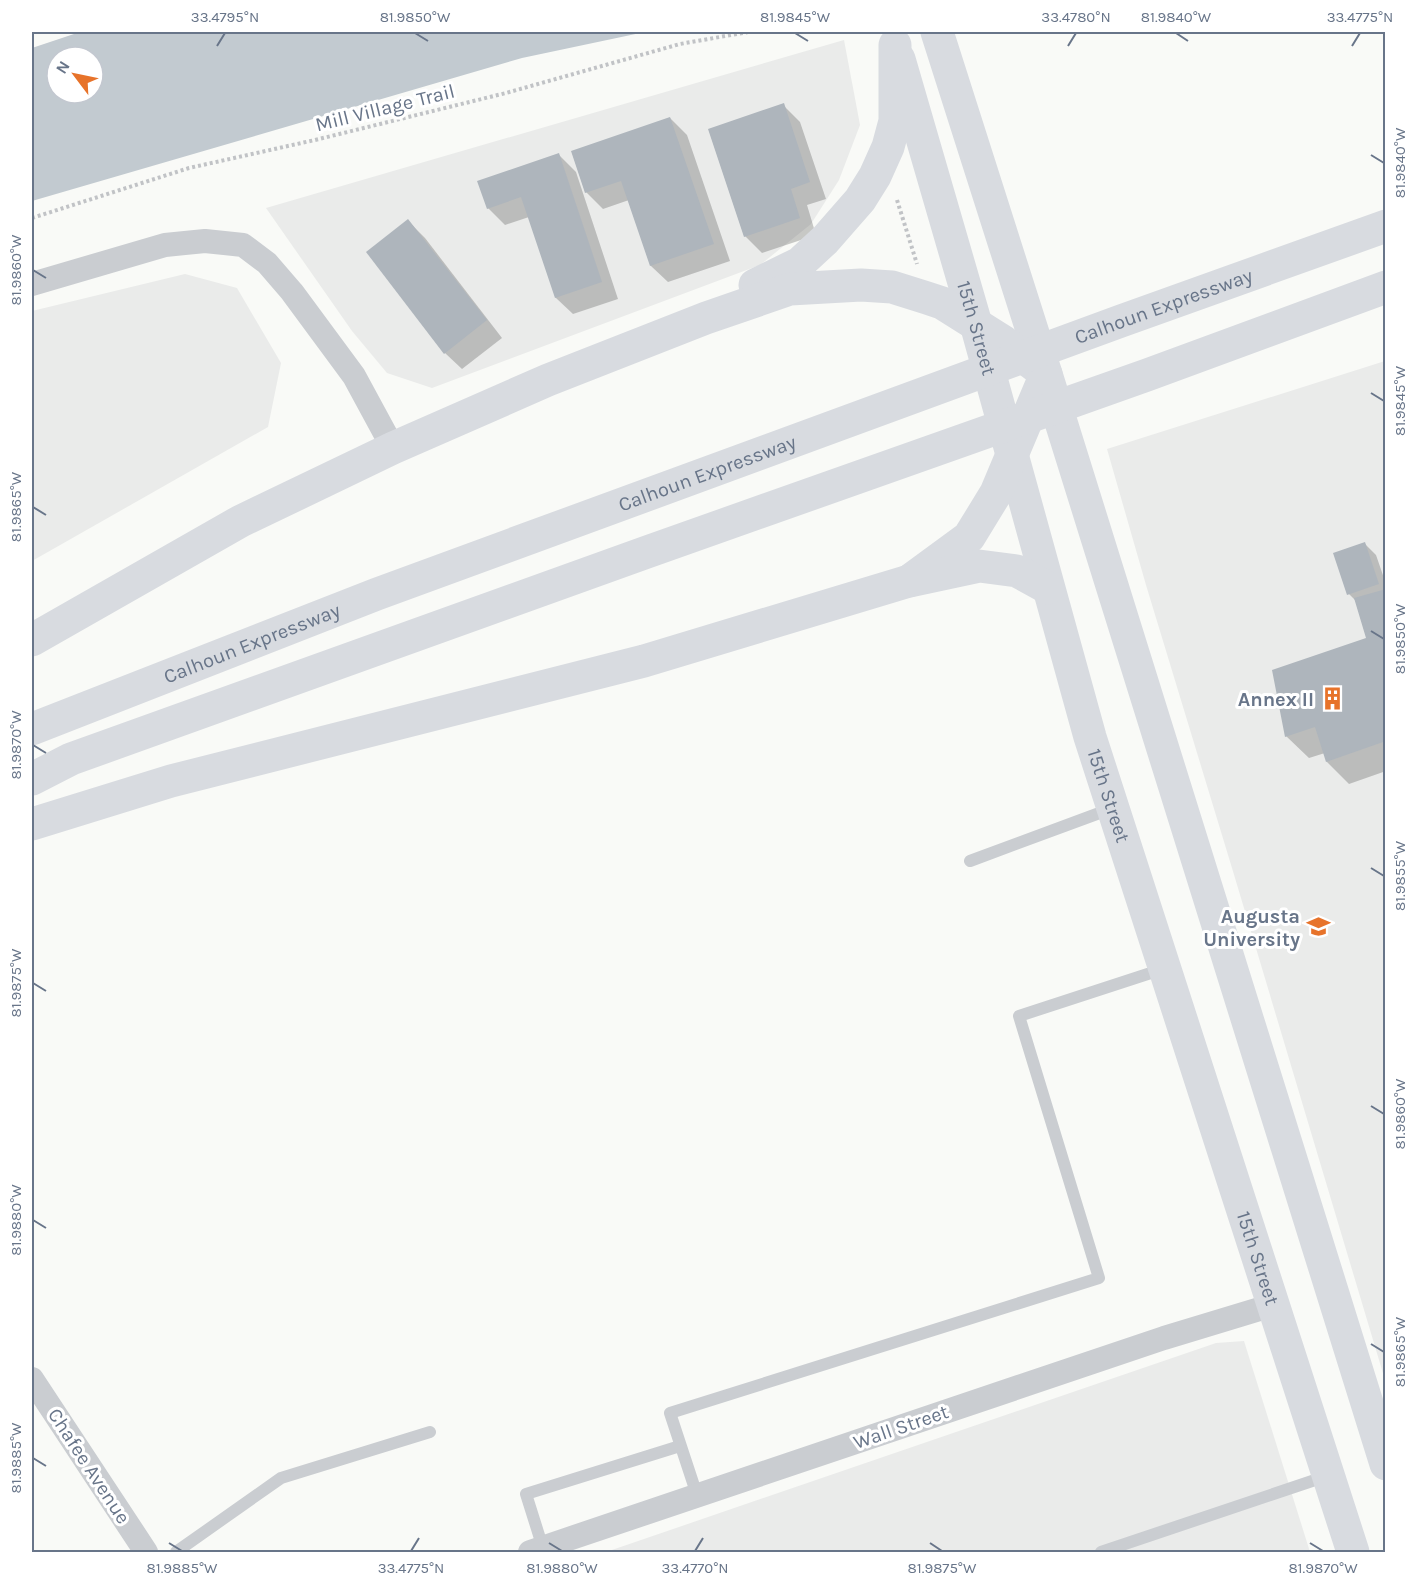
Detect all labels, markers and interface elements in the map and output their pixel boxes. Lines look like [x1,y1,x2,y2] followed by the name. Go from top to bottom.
[191,8,259,26] text: 33.4795°N
[380,8,451,26] text: 81.9850°W
[760,8,831,26] text: 81.9845°W
[1041,8,1111,26] text: 33.4780°N
[1141,8,1212,26] text: 81.9840°W
[1327,8,1393,26] text: 33.4775°N
[45,45,105,105] north arrow
[52,57,74,77] text: N
[313,80,457,136] street label: Mill Village Trail
[1391,127,1409,198] text: 81.9840°W
[7,234,25,305] text: 81.9860°W
[1071,263,1255,349] street label: Calhoun Expressway
[953,278,1001,378] street label: 15th Street
[1391,365,1409,436] text: 81.9845°W
[615,430,799,516] street label: Calhoun Expressway
[7,471,25,542] text: 81.9865°W
[160,598,343,688] street label: Calhoun Expressway
[1391,603,1409,674] text: 81.9850°W
[1319,686,1345,712] building icon: Annex II
[1238,688,1314,711] place label: Annex II
[7,710,25,780] text: 81.9870°W
[1083,746,1135,846] street label: 15th Street
[1391,840,1409,911] text: 81.9855°W
[1203,905,1300,951] place label: Augusta University
[1305,914,1331,940] school or university icon: Augusta University
[7,948,25,1017] text: 81.9875°W
[1391,1078,1409,1149] text: 81.9860°W
[7,1184,25,1256] text: 81.9880°W
[1232,1208,1284,1308] street label: 15th Street
[1391,1316,1409,1387] text: 81.9865°W
[850,1400,952,1454] street label: Wall Street
[43,1404,135,1528] street label: Chafee Avenue
[7,1422,25,1493] text: 81.9885°W
[147,1559,218,1577] text: 81.9885°W
[378,1559,444,1577] text: 33.4775°N
[526,1559,598,1577] text: 81.9880°W
[661,1559,729,1577] text: 33.4770°N
[908,1559,977,1577] text: 81.9875°W
[1288,1559,1358,1577] text: 81.9870°W

